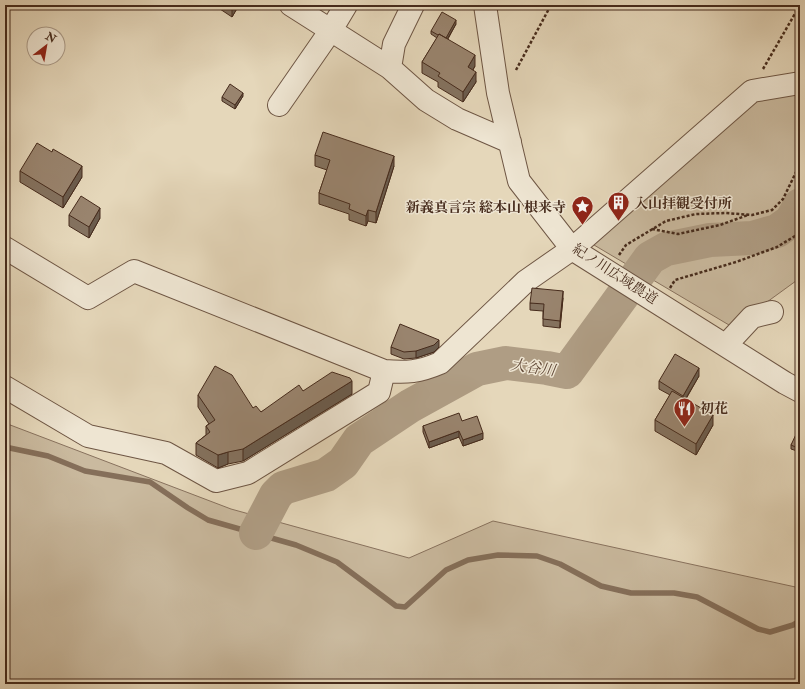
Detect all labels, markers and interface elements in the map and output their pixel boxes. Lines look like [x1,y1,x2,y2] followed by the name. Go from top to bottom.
[26,26,66,66] north arrow
[42,29,59,47] text: N
[605,190,631,223] building icon: 入山拝観受付所
[569,194,595,227] place icon: 新義真言宗 総本山 根来寺
[634,195,732,212] place label: 入山拝観受付所
[406,199,566,216] place label: 新義真言宗 総本山 根来寺
[569,240,661,308] street label: 紀ノ川広域農道
[509,355,559,381] water label: 大谷川
[671,395,697,428] restaurant icon: 初花
[700,400,728,417] place label: 初花

